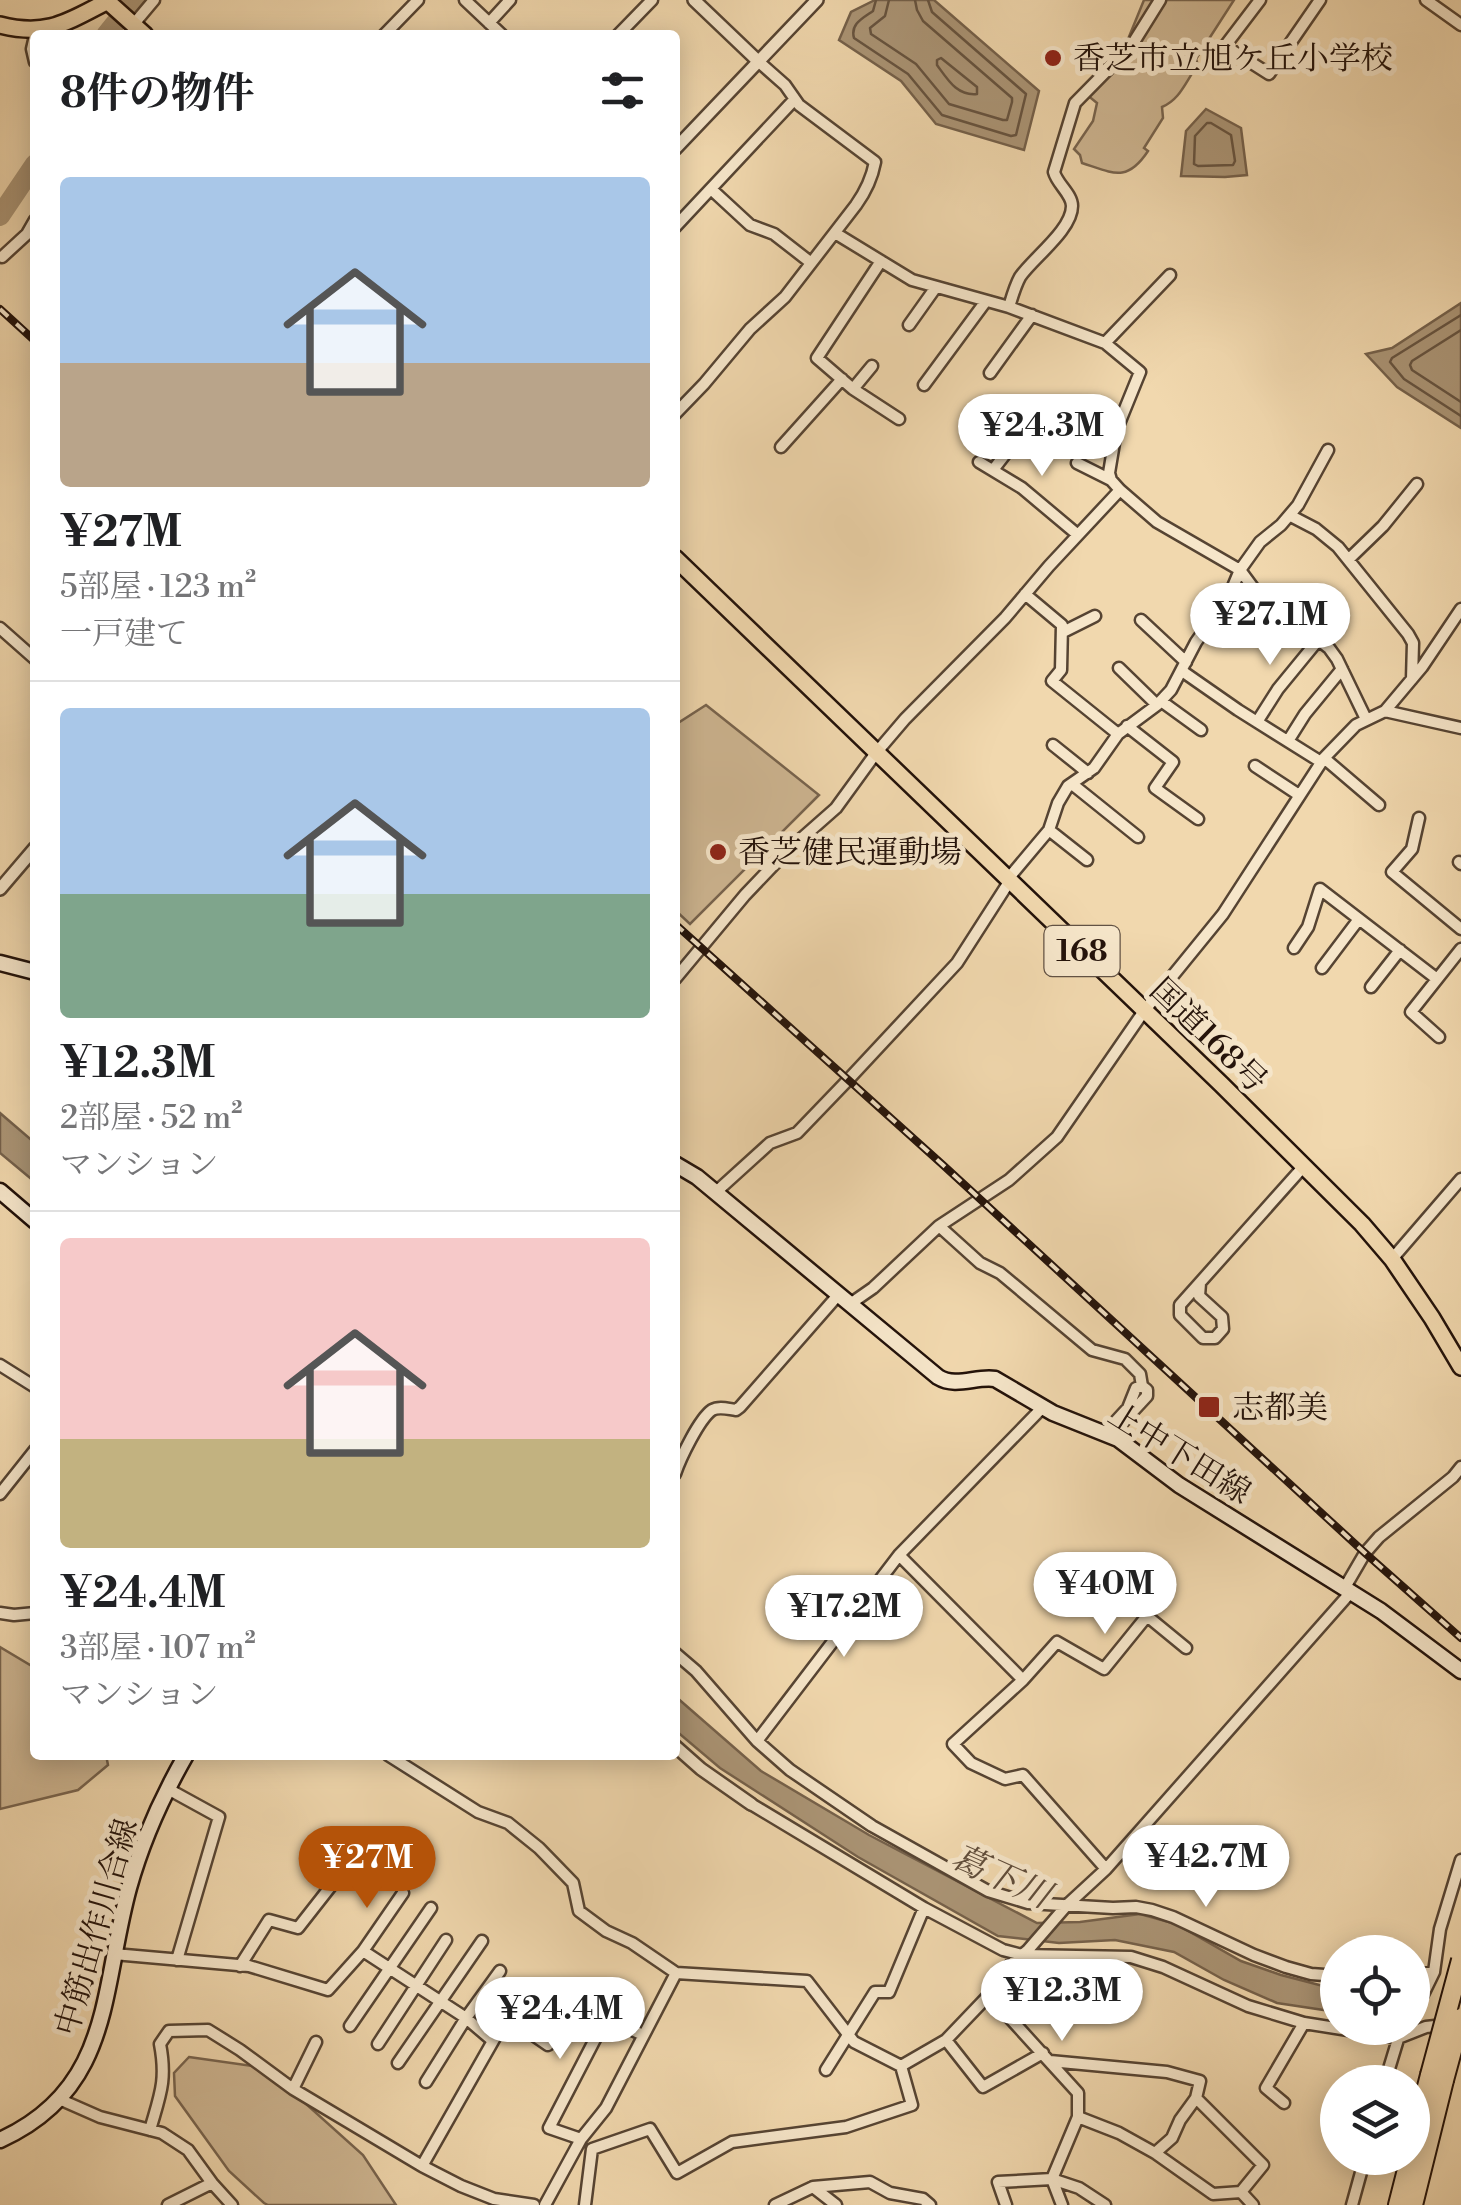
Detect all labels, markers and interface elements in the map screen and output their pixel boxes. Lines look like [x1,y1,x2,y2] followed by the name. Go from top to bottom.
[1073,39,1393,79] place label: 香芝市立旭ケ丘小学校
[1042,47,1064,69] marker: 香芝市立旭ケ丘小学校
[595,63,650,118] icon: filters
[60,68,255,121] text: 8件の物件
[265,242,445,422] icon: home
[961,394,1123,479] pin: ¥24.3M
[980,406,1104,446] text: ¥24.3M
[60,507,182,560] text: ¥27M
[60,567,256,607] text: 5部屋 · 123 m²
[1189,583,1351,668] pin: ¥27.1M
[1212,595,1328,635] text: ¥27.1M
[60,614,188,654] text: 一戸建て
[265,773,445,953] icon: home
[738,833,962,873] place label: 香芝健民運動場
[707,841,729,863] marker: 香芝健民運動場
[1044,926,1120,976] road number: 168
[1141,970,1275,1101] street label: 国道168号
[60,1038,215,1091] text: ¥12.3M
[60,1098,242,1138] text: 2部屋 · 52 m²
[60,1145,219,1185] text: マンション
[265,1303,445,1483] icon: home
[1232,1388,1328,1428] place label: 志都美
[1101,1394,1258,1513] street label: 上中下田線
[1196,1394,1222,1420] marker: 志都美
[1046,1552,1164,1637] pin: ¥40M
[1056,1564,1154,1604] text: ¥40M
[60,1568,225,1621] text: ¥24.4M
[763,1575,925,1660] pin: ¥17.2M
[787,1587,901,1627] text: ¥17.2M
[60,1628,256,1668] text: 3部屋 · 107 m²
[60,1675,219,1715] text: マンション
[47,1814,147,2040] street label: 中筋出作川合線
[1125,1825,1287,1910] pin: ¥42.7M
[308,1826,426,1911] pin: ¥27M
[944,1836,1061,1920] water label: 葛下川
[1144,1837,1268,1877] text: ¥42.7M
[321,1838,413,1878] text: ¥27M
[1320,1935,1430,2175] map controls
[1320,1935,1430,2045] button: locate
[981,1959,1143,2044] pin: ¥12.3M
[1003,1971,1121,2011] text: ¥12.3M
[479,1977,641,2062] pin: ¥24.4M
[497,1989,623,2029] text: ¥24.4M
[1320,2065,1430,2175] button: layers

